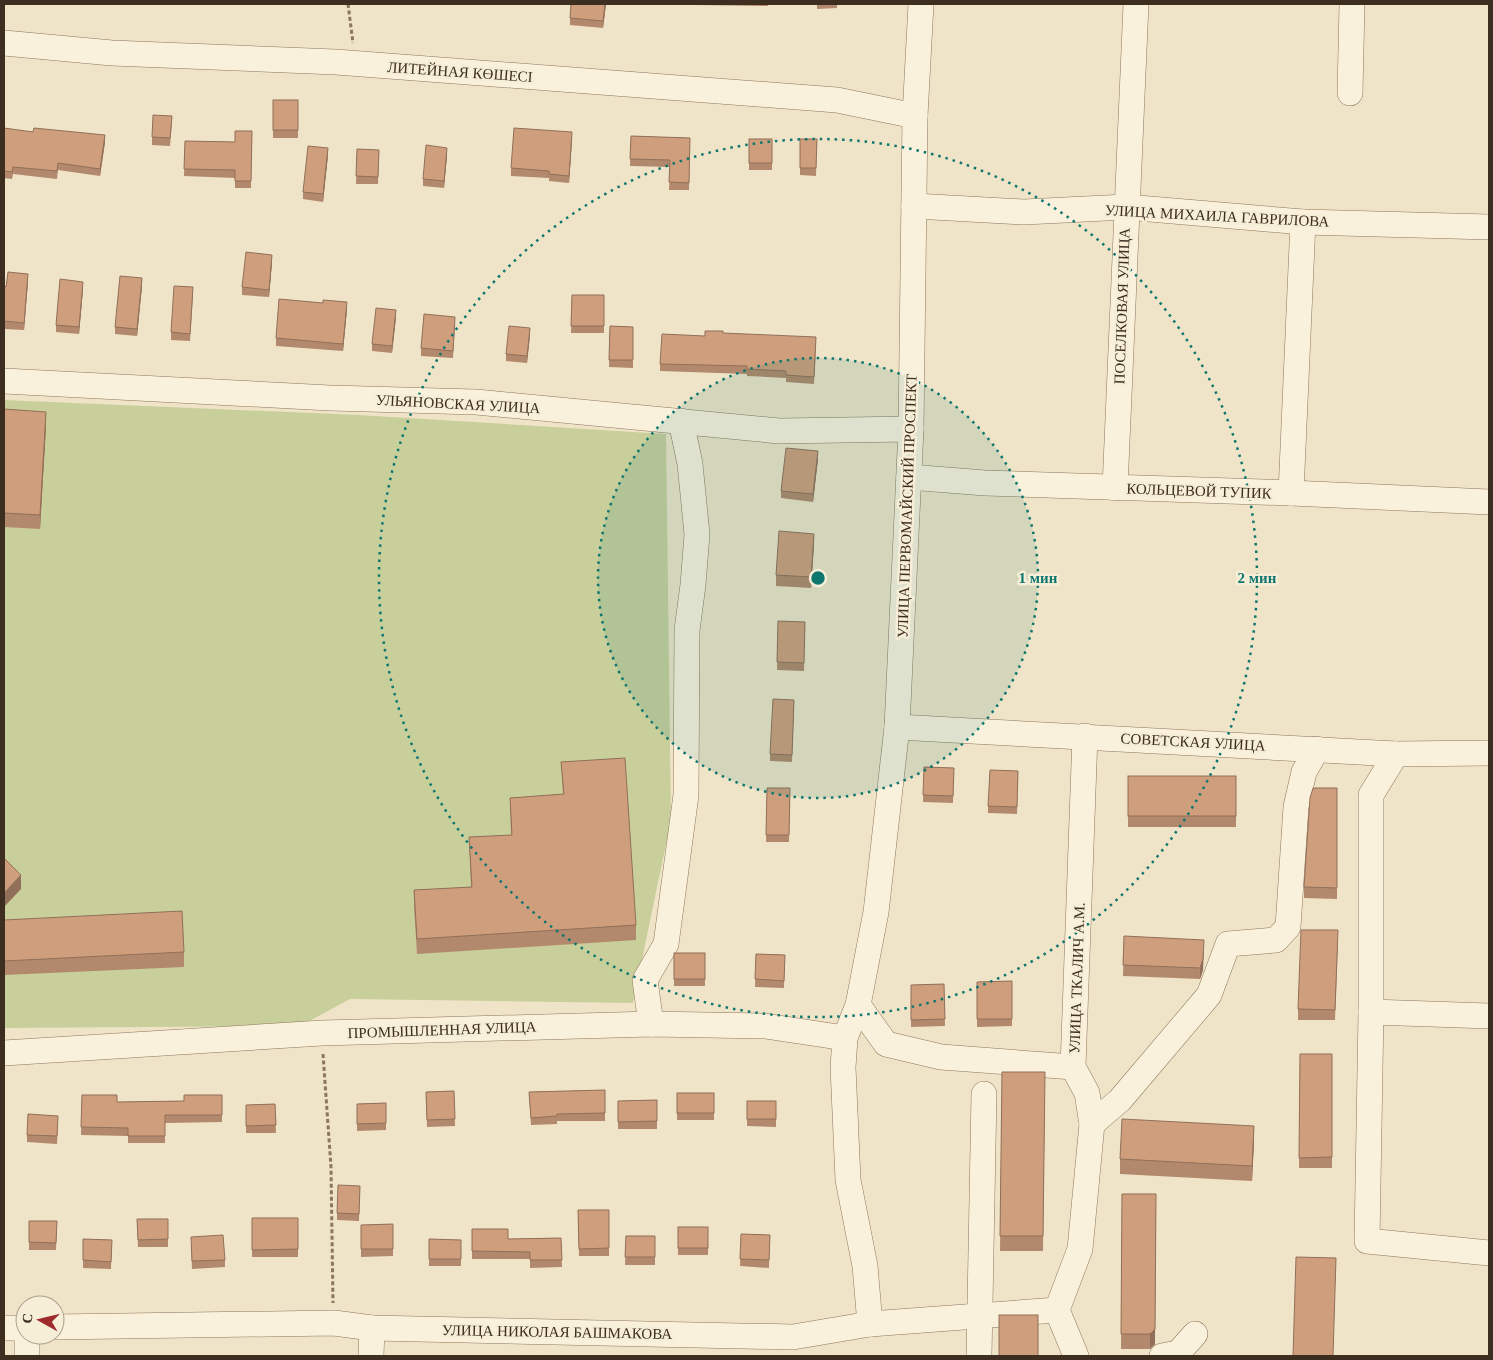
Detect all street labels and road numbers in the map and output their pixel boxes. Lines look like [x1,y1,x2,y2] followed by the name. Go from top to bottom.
[387,59,533,85] street label: ЛИТЕЙНАЯ КӨШЕСІ
[1104,202,1330,230] street label: УЛИЦА МИХАИЛА ГАВРИЛОВА
[1111,227,1133,385] street label: ПОСЕЛКОВАЯ УЛИЦА
[894,374,920,638] street label: УЛИЦА ПЕРВОМАЙСКИЙ ПРОСПЕКТ
[375,392,541,416] street label: УЛЬЯНОВСКАЯ УЛИЦА
[1126,480,1273,502] street label: КОЛЬЦЕВОЙ ТУПИК
[1120,730,1266,754] street label: СОВЕТСКАЯ УЛИЦА
[1066,902,1088,1054] street label: УЛИЦА ТКАЛИЧ А.М.
[347,1019,537,1041] street label: ПРОМЫШЛЕННАЯ УЛИЦА
[442,1322,672,1342] street label: УЛИЦА НИКОЛАЯ БАШМАКОВА

